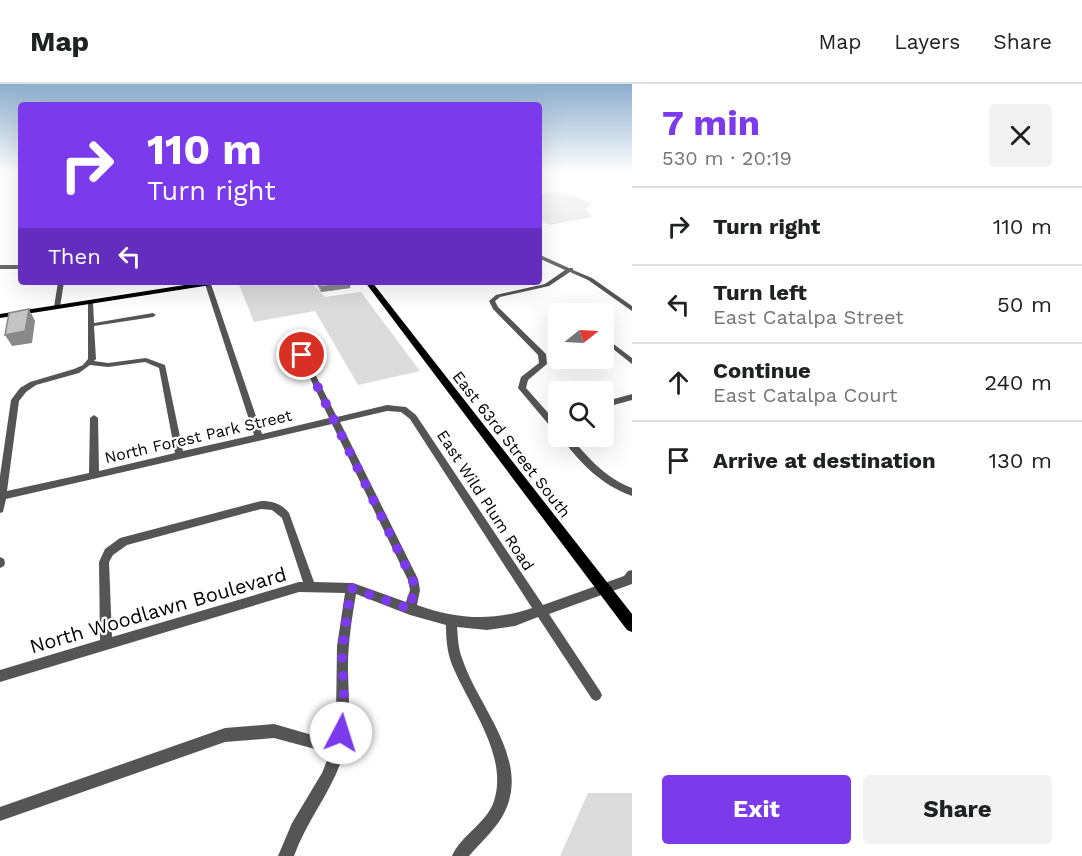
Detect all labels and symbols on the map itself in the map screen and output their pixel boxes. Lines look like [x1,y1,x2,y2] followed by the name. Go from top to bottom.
[548,303,614,369] north arrow
[276,329,327,380] pin
[449,367,575,521] street label: East 63rd Street South
[103,406,294,467] street label: North Forest Park Street
[433,426,538,574] street label: East Wild Plum Road
[27,562,289,658] street label: North Woodlawn Boulevard
[309,701,373,765] position arrow

